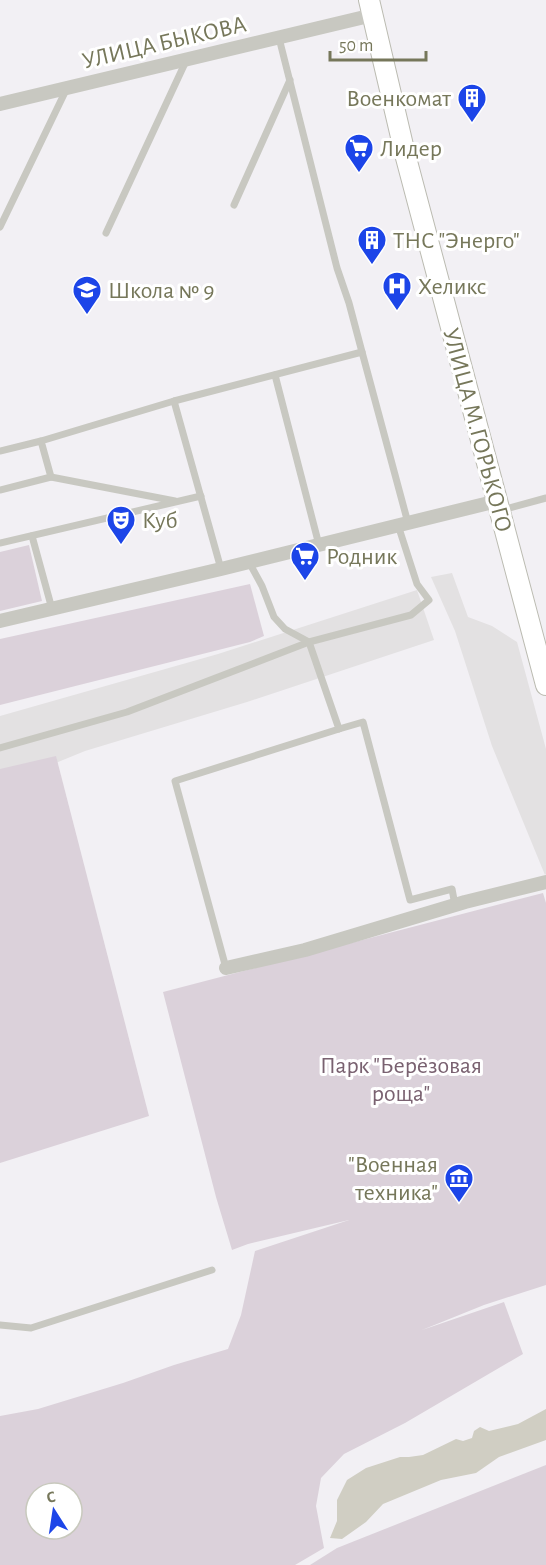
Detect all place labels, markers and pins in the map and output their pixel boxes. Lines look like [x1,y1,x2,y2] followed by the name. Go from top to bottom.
[456,82,488,124] building icon: Военкомат
[346,87,451,111] place label: Военкомат
[343,132,375,174] supermarket icon: Лидер
[380,137,442,161] place label: Лидер
[356,224,388,266] building icon: ТНС "Энерго"
[393,229,520,253] place label: ТНС "Энерго"
[381,270,413,312] hospital icon: Хеликс
[71,274,103,316] school or university icon: Школа № 9
[418,275,487,299] place label: Хеликс
[108,279,214,303] place label: Школа № 9
[105,504,137,546] theatre icon: Куб
[142,509,178,533] place label: Куб
[289,540,321,582] supermarket icon: Родник
[326,545,397,569] place label: Родник
[348,1153,438,1205] place label: "Военная техника"
[443,1162,475,1204] museum icon: "Военная техника"

